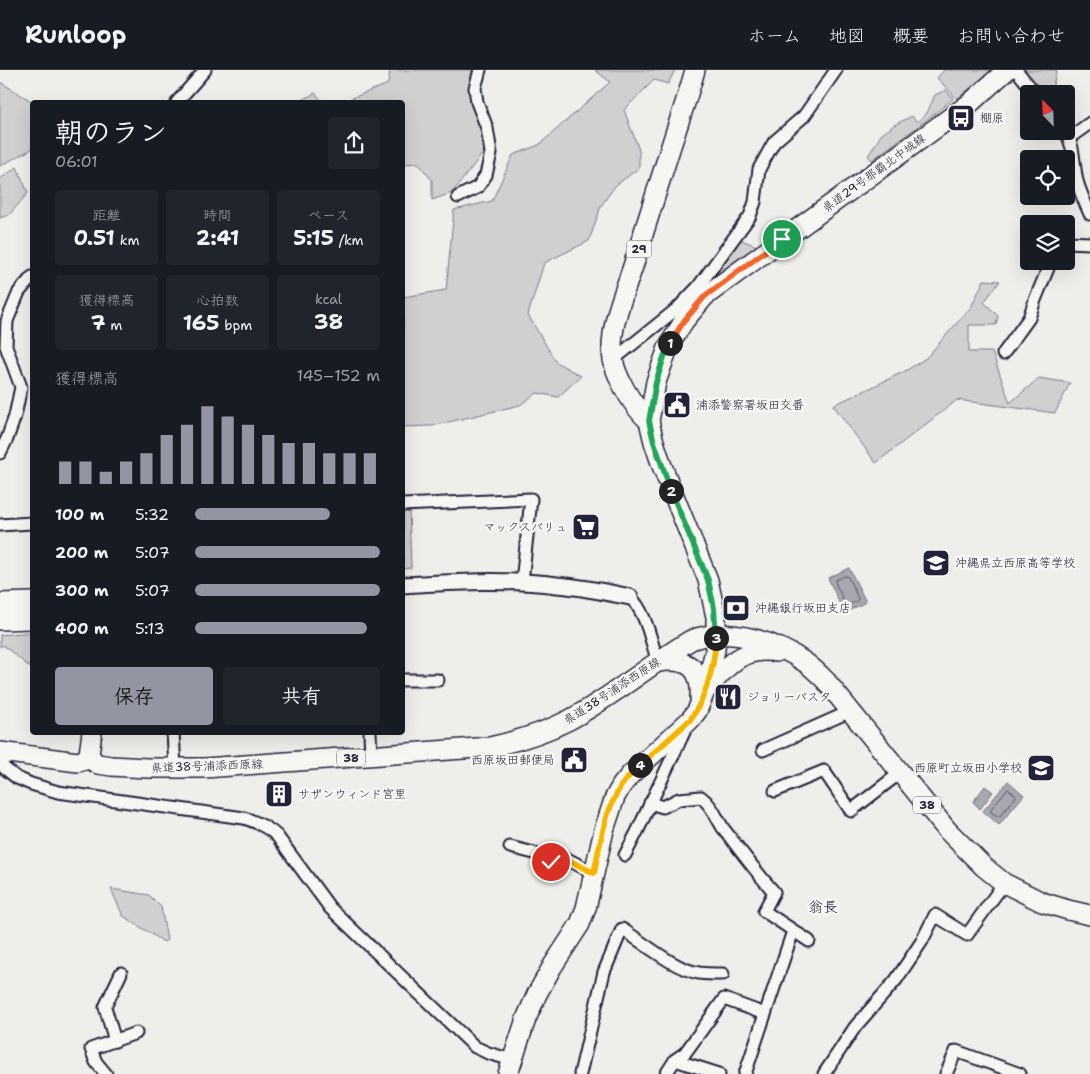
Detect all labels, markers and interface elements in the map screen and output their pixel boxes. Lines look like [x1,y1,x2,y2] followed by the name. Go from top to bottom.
[25,19,126,51] text: Runloop
[748,24,801,48] text: ホーム
[829,24,865,48] text: 地図
[893,24,929,48] text: 概要
[957,24,1065,48] text: お問い合わせ
[1020,85,1075,140] north arrow
[1020,85,1075,270] map controls
[946,103,976,133] bus stop icon: 棚原
[980,110,1004,126] place label: 棚原
[55,113,167,151] text: 朝のラン
[328,117,380,169] button: share
[819,130,929,216] street label: 県道29号那覇北中城線
[1020,150,1075,205] button: locate
[55,151,98,172] text: 06:01
[93,206,121,224] text: 距離
[204,206,232,224] text: 時間
[308,206,349,224] text: ペース
[1020,215,1075,270] button: layers
[761,218,803,260] pin
[74,224,115,252] text: 0.51
[196,224,239,252] text: 2:41
[293,224,334,252] text: 5:15
[768,225,796,253] icon: arrive
[115,231,139,249] text: km
[334,231,364,249] text: /km
[626,240,652,258] road number: 29
[315,290,342,308] text: kcal
[79,291,135,309] text: 獲得標高
[197,291,239,309] text: 心拍数
[314,308,343,336] text: 38
[91,309,105,337] text: 7
[183,309,219,337] text: 165
[105,316,122,334] text: m
[219,316,252,334] text: bpm
[658,330,682,356] pin: 1
[667,334,674,352] text: 1
[296,365,380,386] text: 145–152 m
[55,368,119,389] text: 獲得標高
[662,390,692,420] public building icon: 浦添警察署坂田交番
[696,397,804,413] place label: 浦添警察署坂田交番
[658,478,684,504] pin: 2
[667,482,676,500] text: 2
[55,504,104,525] text: 100 m
[135,504,169,525] text: 5:32
[571,512,601,542] supermarket icon: マックスバリュ
[483,519,567,535] place label: マックスバリュ
[55,542,108,563] text: 200 m
[135,542,170,563] text: 5:07
[921,548,951,578] school or university icon: 沖縄県立西原高等学校
[955,555,1075,571] place label: 沖縄県立西原高等学校
[55,580,109,601] text: 300 m
[135,580,170,601] text: 5:07
[721,593,751,623] bank icon: 沖縄銀行坂田支店
[755,600,851,616] place label: 沖縄銀行坂田支店
[55,618,109,639] text: 400 m
[135,618,165,639] text: 5:13
[704,626,728,650] pin: 3
[712,629,721,647] text: 3
[560,654,664,728] street label: 県道38号浦添西原線
[55,667,213,725] button: 保存
[223,667,380,725] button: 共有
[713,682,743,712] restaurant icon: ジョリーパスタ
[747,689,831,705] place label: ジョリーパスタ
[559,745,589,775] public building icon: 西原坂田郵便局
[337,750,365,766] road number: 38
[471,752,555,768] place label: 西原坂田郵便局
[628,752,652,778] pin: 4
[1026,753,1056,783] school or university icon: 西原町立坂田小学校
[151,756,263,776] street label: 県道38号浦添西原線
[636,756,645,774] text: 4
[914,760,1022,776] place label: 西原町立坂田小学校
[264,779,294,809] building icon: サザンウィンド宮里
[298,786,406,802] place label: サザンウィンド宮里
[913,796,941,814] road number: 38
[530,841,572,883] pin
[537,848,565,876] icon: check
[808,897,838,917] district label: 翁長

